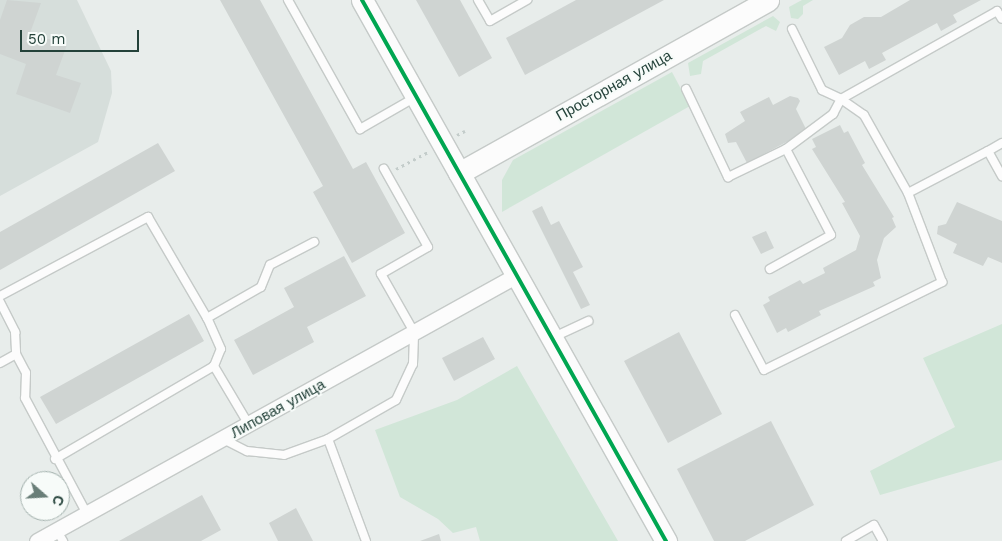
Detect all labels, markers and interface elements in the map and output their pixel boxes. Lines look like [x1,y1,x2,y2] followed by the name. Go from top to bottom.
[22,20,141,52] scale bar
[28,30,65,48] text: 50 m
[553,47,675,125] street label: Просторная улица
[228,376,328,442] street label: Липовая улица
[20,471,70,521] north arrow
[49,493,67,508] text: С

